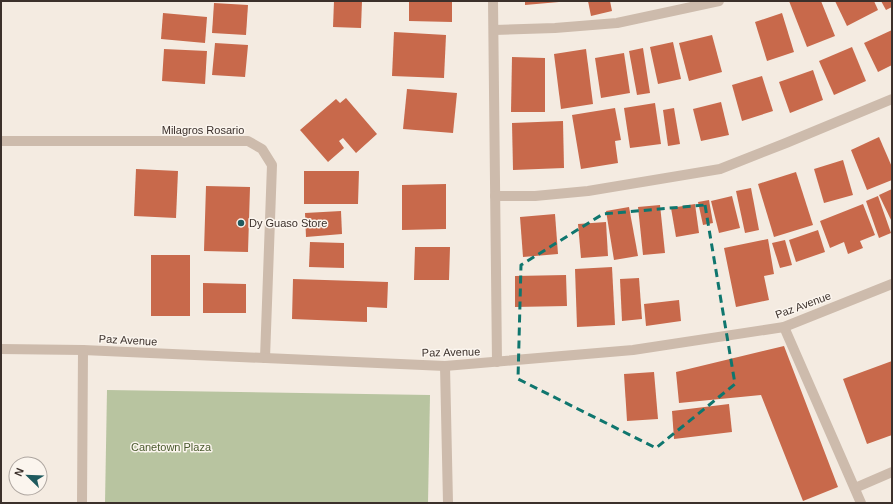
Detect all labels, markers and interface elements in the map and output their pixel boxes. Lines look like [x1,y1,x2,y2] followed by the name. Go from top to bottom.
[162,124,244,136] street label: Milagros Rosario
[249,217,327,229] place label: Dy Guaso Store
[236,218,246,228] marker: Dy Guaso Store
[773,289,833,321] street label: Paz Avenue
[98,332,158,348] street label: Paz Avenue
[422,345,480,359] street label: Paz Avenue
[131,441,212,453] park label: Canetown Plaza
[8,456,48,496] north arrow
[12,466,26,478] text: N

